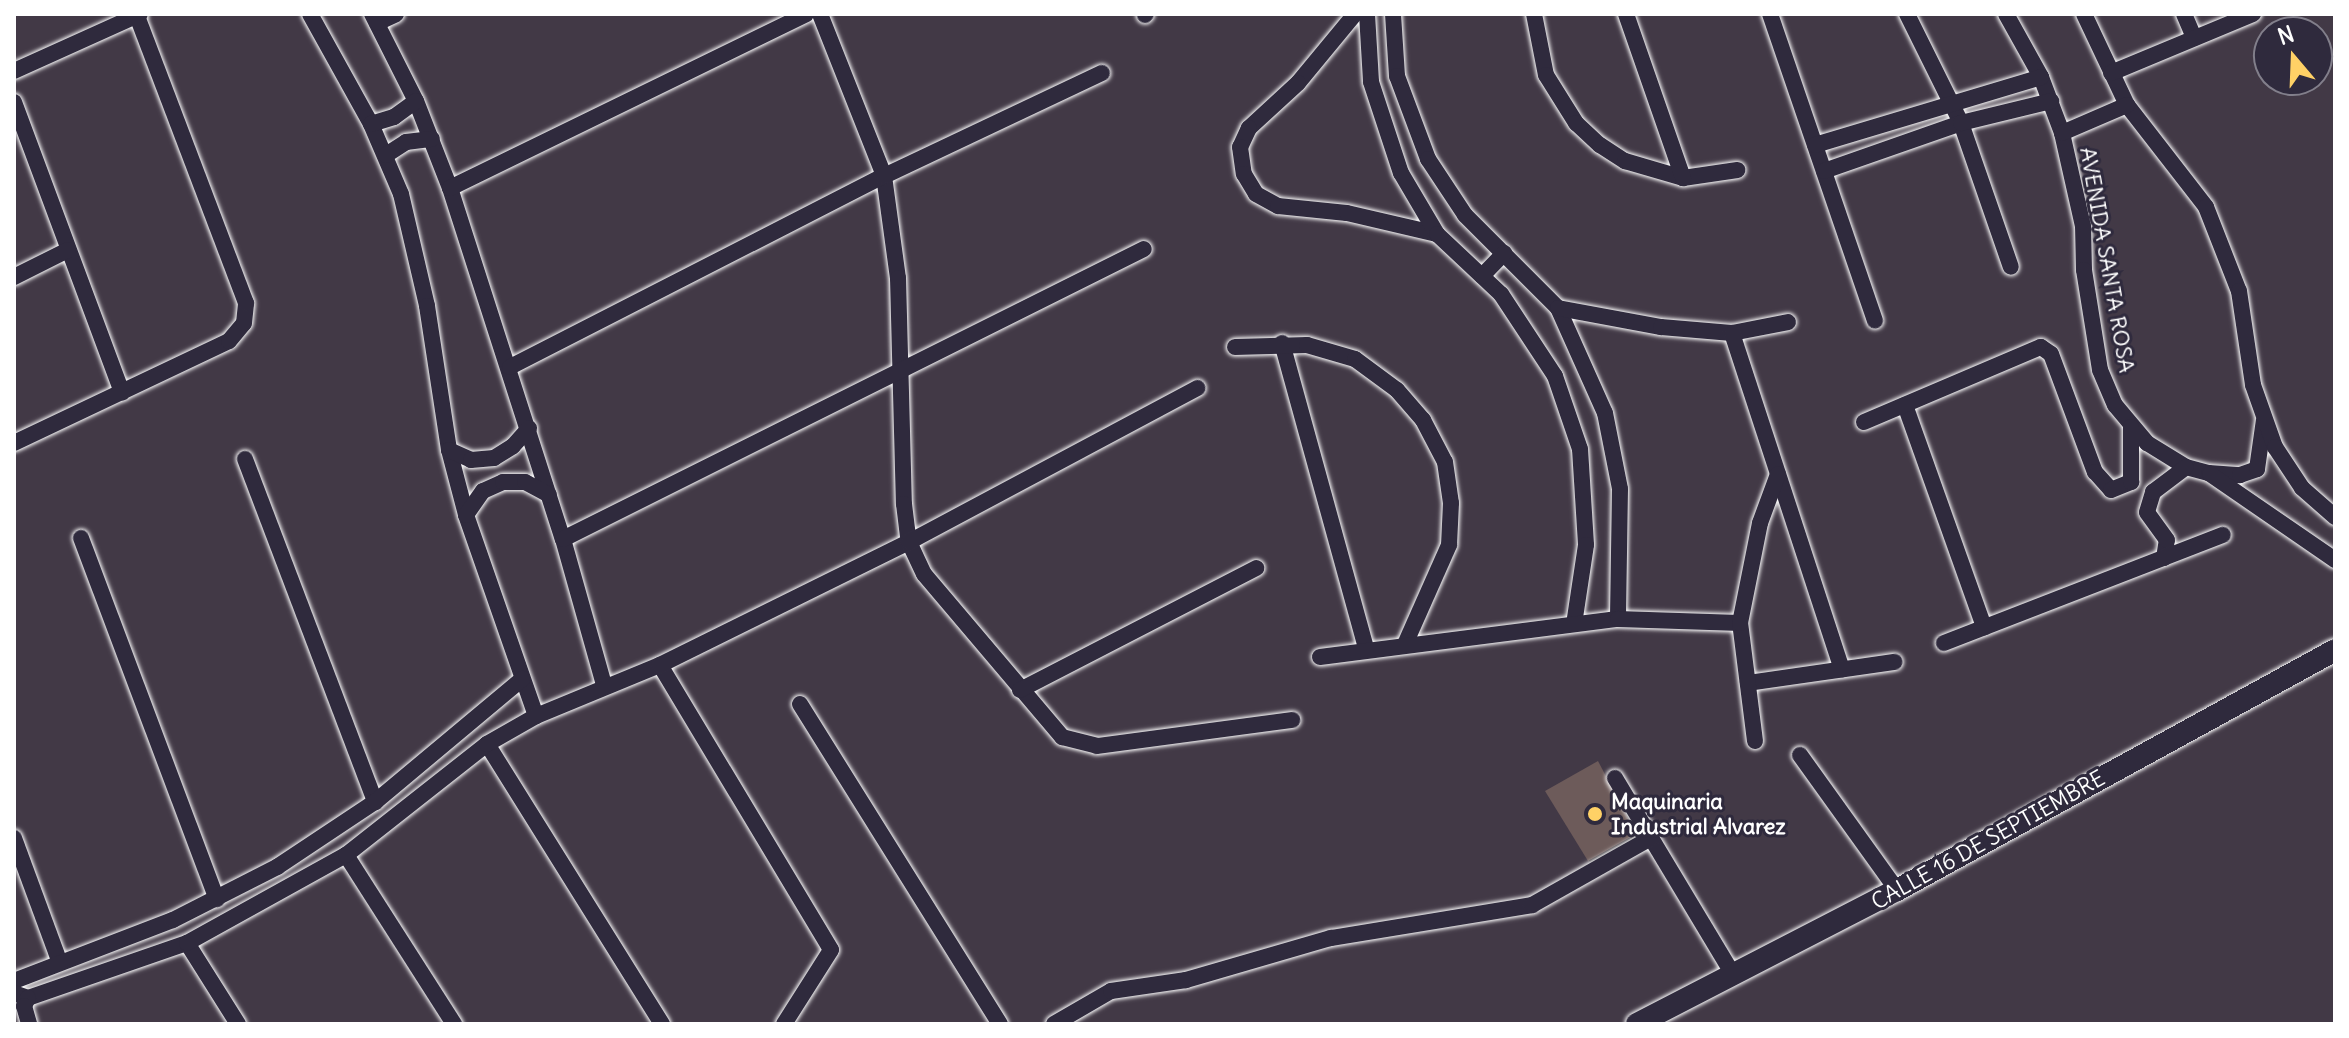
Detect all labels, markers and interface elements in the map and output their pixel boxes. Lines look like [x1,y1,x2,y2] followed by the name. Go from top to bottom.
[2253,16,2333,96] north arrow
[2274,19,2298,51] text: N
[2074,145,2140,375] street label: AVENIDA SANTA ROSA
[1867,765,2109,915] street label: CALLE 16 DE SEPTIEMBRE
[1611,788,1786,840] place label: Maquinaria Industrial Alvarez
[1586,805,1604,823] marker: Maquinaria Industrial Alvarez

